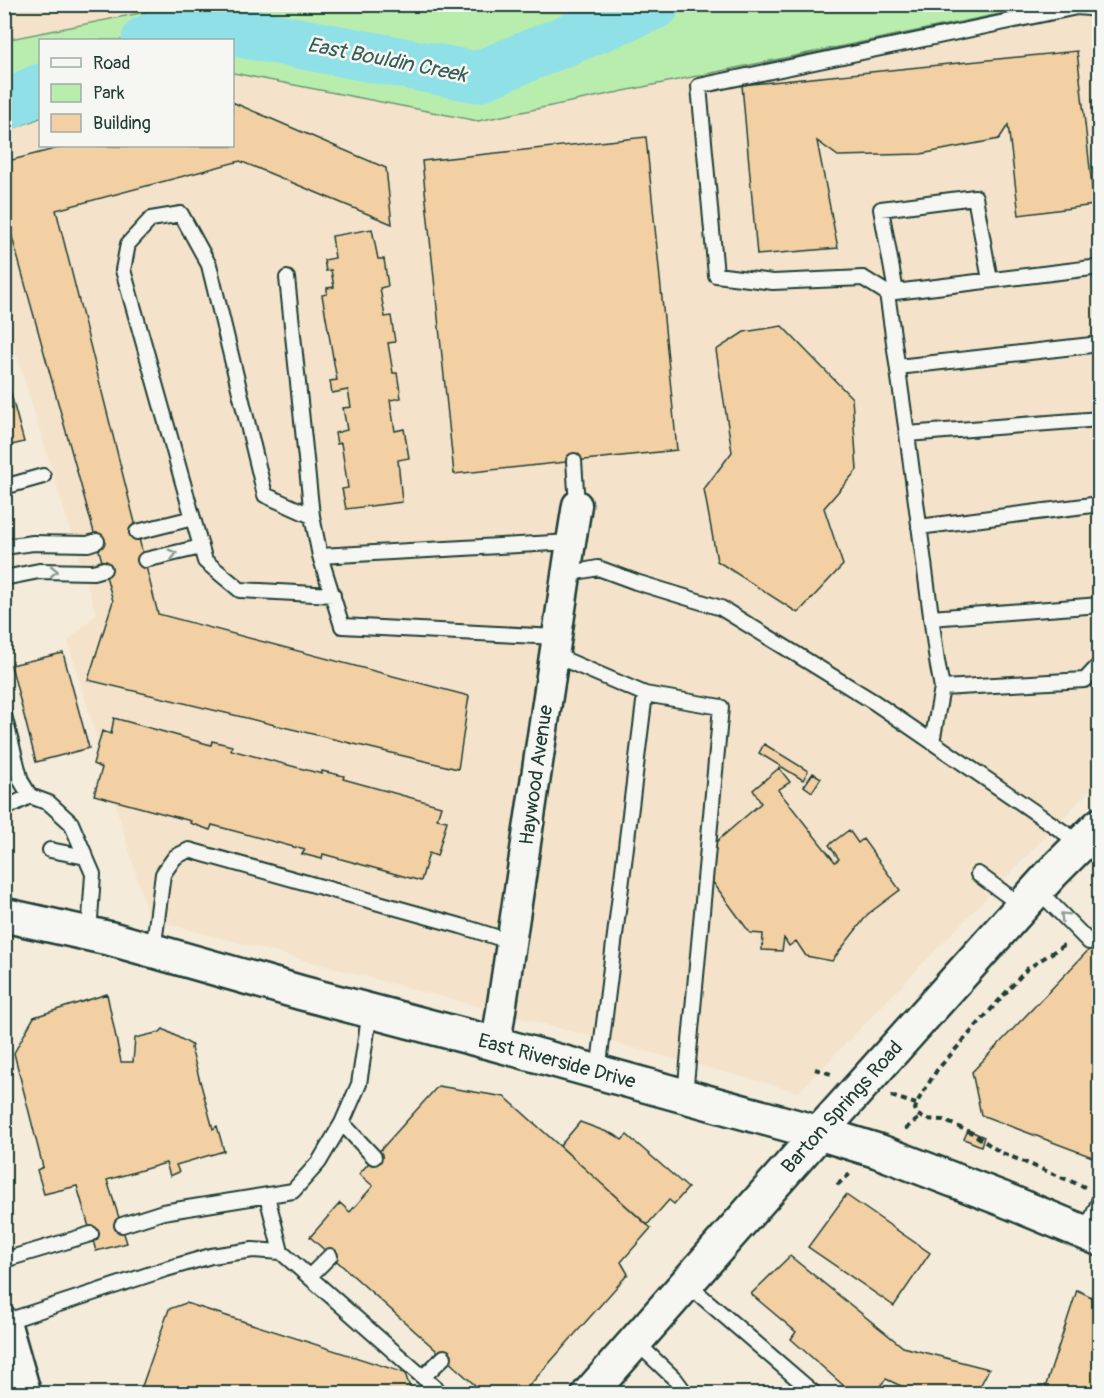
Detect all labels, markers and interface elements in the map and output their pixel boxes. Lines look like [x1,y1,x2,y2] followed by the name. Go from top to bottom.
[305,31,471,89] water label: East Bouldin Creek
[39,39,234,147] legend
[93,52,130,75] text: Road
[93,82,125,105] text: Park
[93,112,151,135] text: Building
[168,548,178,561] one-way arrow
[50,565,59,577] one-way arrow
[514,703,558,847] street label: Haywood Avenue
[1060,912,1071,923] one-way arrow
[475,1028,639,1094] street label: East Riverside Drive
[776,1036,908,1178] street label: Barton Springs Road

